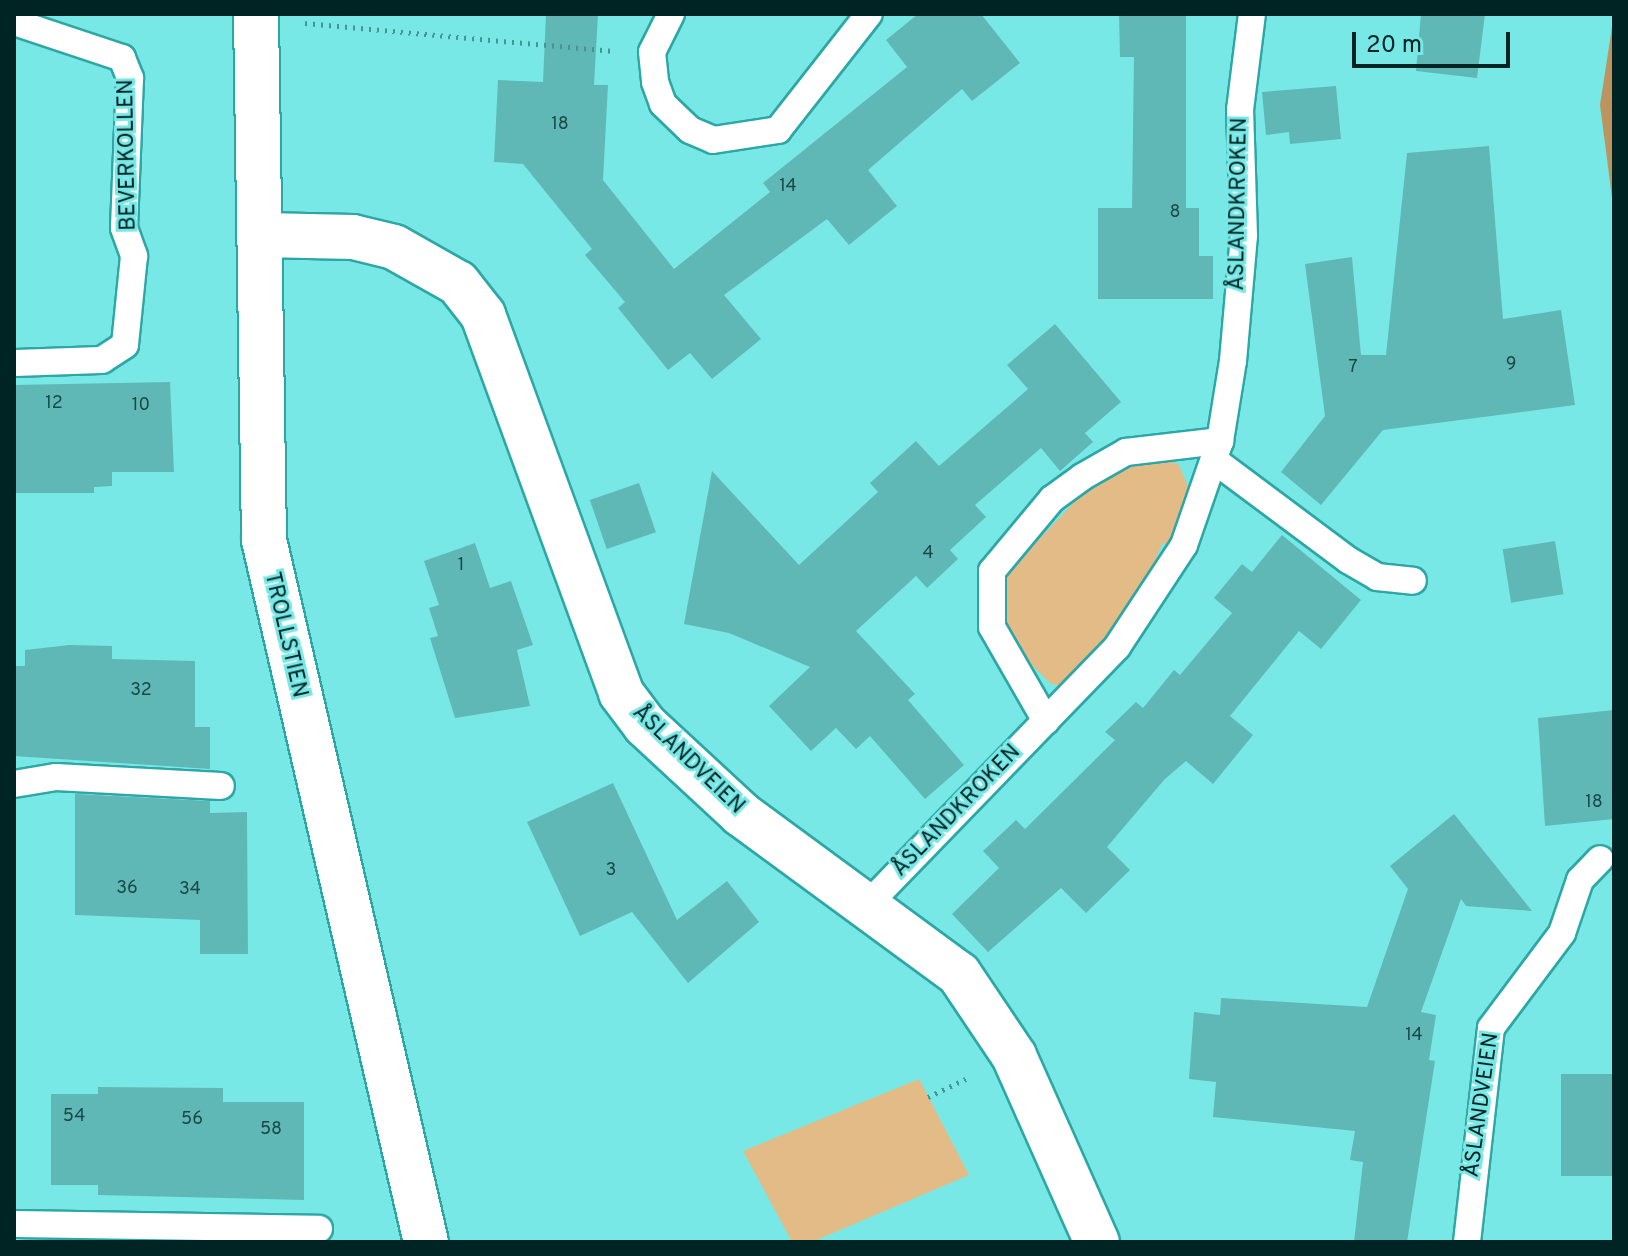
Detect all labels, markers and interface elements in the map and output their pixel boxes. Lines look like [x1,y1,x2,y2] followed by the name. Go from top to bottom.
[1356,16,1514,66] scale bar
[1366,31,1422,61] text: 20 m
[113,79,143,231] street label: BEVERKOLLEN
[551,114,569,136] house number: 18
[1224,117,1254,291] street label: ÅSLANDKROKEN
[779,176,797,198] house number: 14
[1170,202,1180,224] house number: 8
[1506,354,1516,376] house number: 9
[1348,357,1358,379] house number: 7
[45,393,63,415] house number: 12
[132,395,150,417] house number: 10
[922,543,934,565] house number: 4
[458,555,464,577] house number: 1
[258,570,312,700] street label: TROLLSTIEN
[130,680,152,702] house number: 32
[626,700,750,820] street label: ÅSLANDVEIEN
[887,739,1027,883] street label: ÅSLANDKROKEN
[1585,792,1603,814] house number: 18
[606,860,616,882] house number: 3
[116,878,138,900] house number: 36
[179,879,201,901] house number: 34
[1405,1025,1423,1047] house number: 14
[1459,1031,1505,1179] street label: ÅSLANDVEIEN
[63,1106,85,1128] house number: 54
[181,1109,203,1131] house number: 56
[260,1119,282,1141] house number: 58

